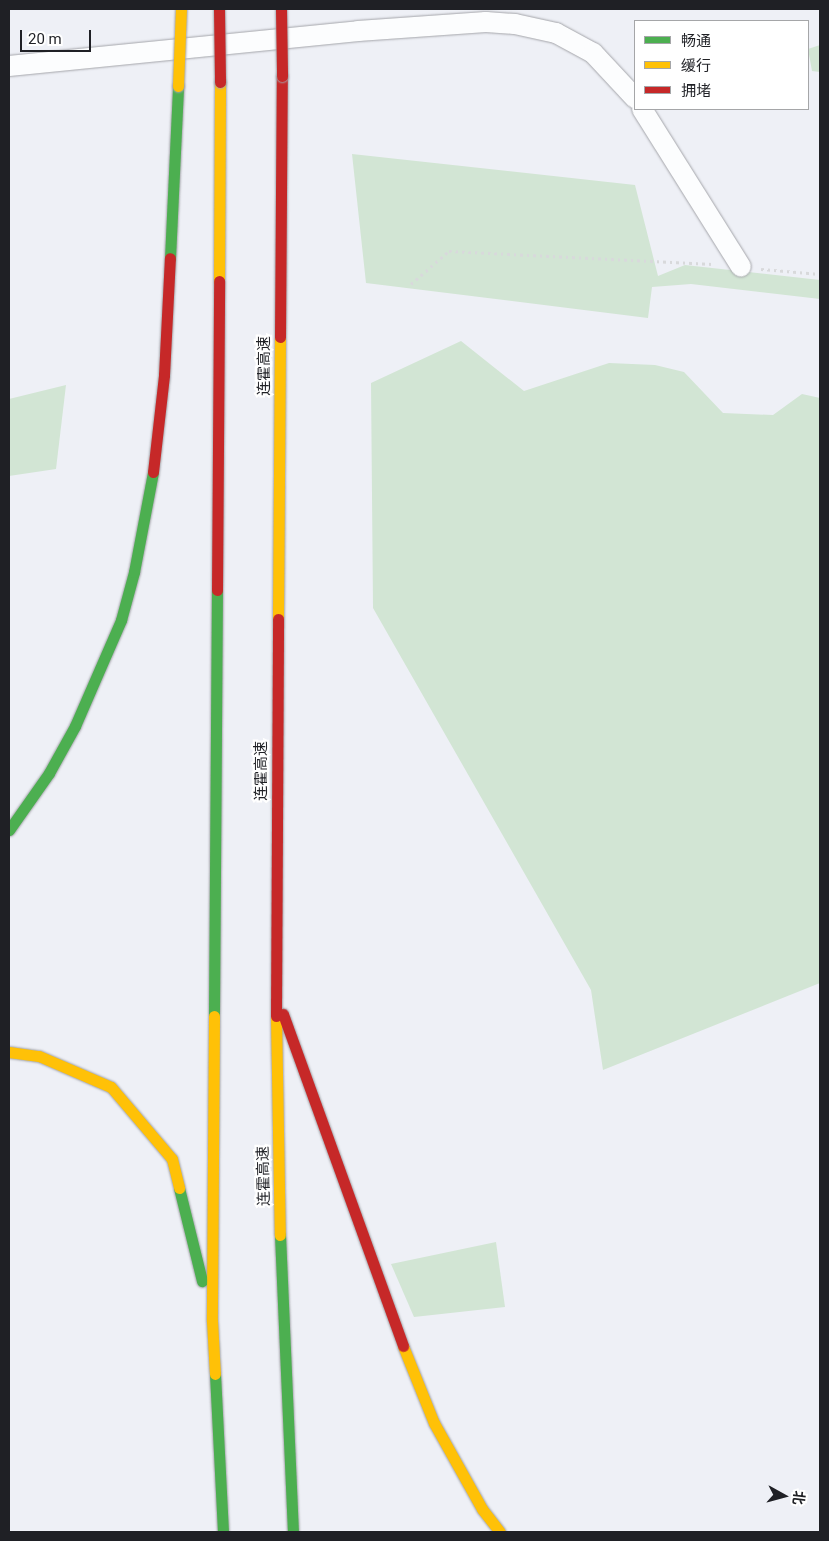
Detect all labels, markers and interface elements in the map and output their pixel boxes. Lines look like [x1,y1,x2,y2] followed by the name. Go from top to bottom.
[22,20,94,52] scale bar
[634,20,809,110] legend
[28,30,62,48] text: 20 m
[681,32,711,50] text: 畅通
[681,57,711,75] text: 缓行
[681,82,711,100] text: 拥堵
[256,336,274,396] street label: 连霍高速
[253,741,271,801] street label: 连霍高速
[254,1146,274,1206] street label: 连霍高速
[759,1471,809,1521] north arrow
[790,1490,808,1506] text: 北

